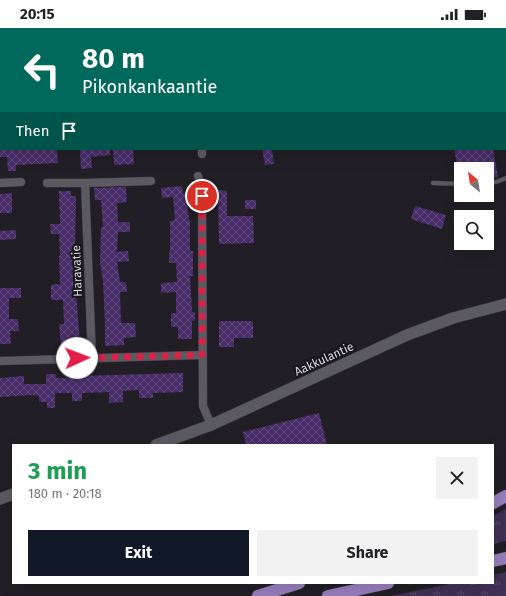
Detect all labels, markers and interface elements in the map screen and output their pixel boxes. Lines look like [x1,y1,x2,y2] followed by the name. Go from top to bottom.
[20,5,55,23] text: 20:15
[82,42,145,75] text: 80 m
[16,44,68,96] icon: left
[82,76,217,98] text: Pikonkankaantie
[58,120,80,142] icon: arrive
[16,122,50,140] text: Then
[454,162,494,202] north arrow
[454,162,494,250] map controls
[185,179,219,213] pin
[191,185,213,207] icon: arrive
[454,210,494,250] button: search
[69,245,85,297] street label: Haravatie
[56,337,98,379] position arrow
[292,339,356,379] street label: Aakkulantie
[28,457,87,485] text: 3 min
[436,457,478,499] button: close
[28,486,102,501] text: 180 m · 20:18
[28,530,249,576] button: Exit
[257,530,478,576] button: Share

